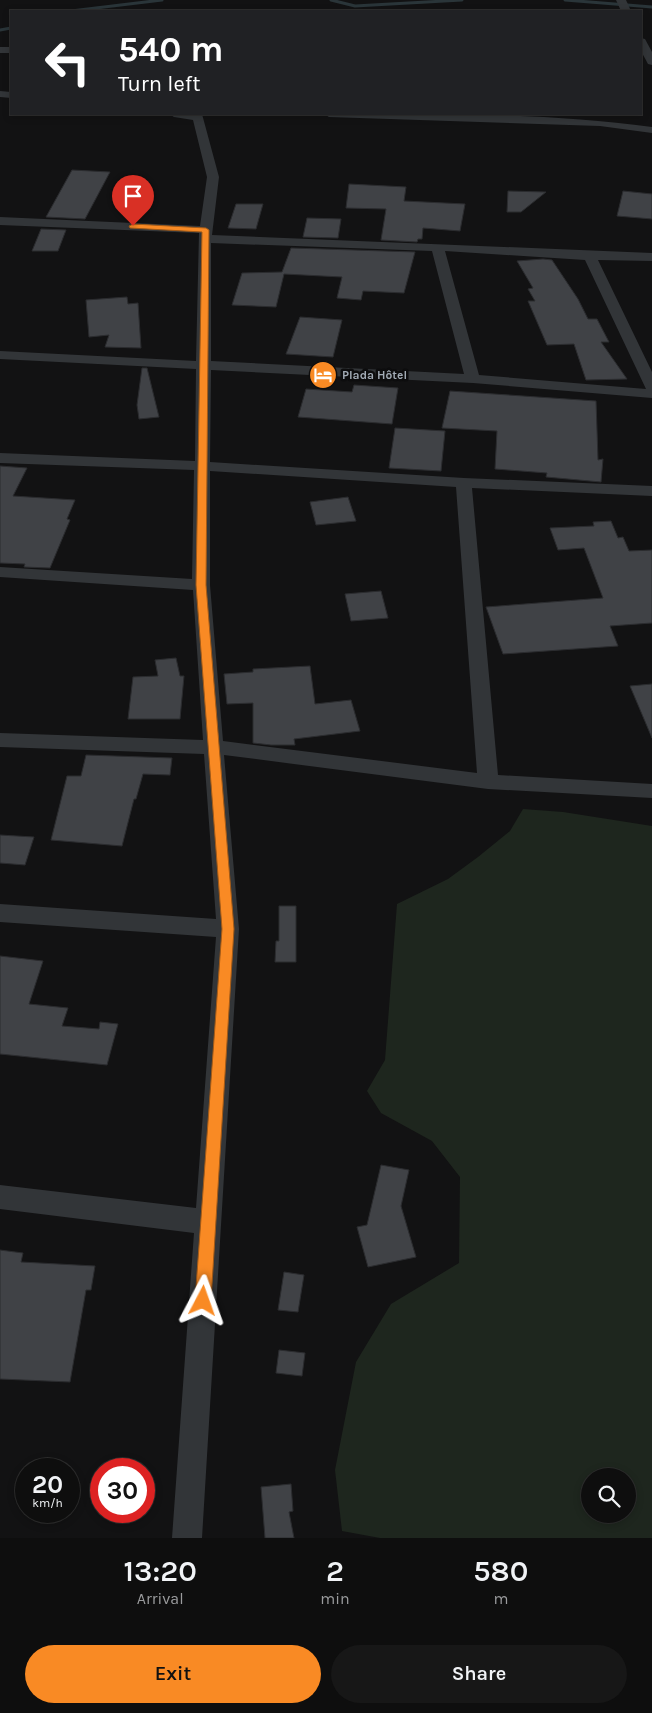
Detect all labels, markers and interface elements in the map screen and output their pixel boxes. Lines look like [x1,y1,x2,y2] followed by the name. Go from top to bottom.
[118,29,223,70] text: 540 m
[35,30,100,95] icon: left
[118,71,201,97] text: Turn left
[112,175,154,226] pin
[119,182,147,210] icon: arrive
[308,360,338,390] hotel icon: Plada Hôtel
[342,368,407,382] place label: Plada Hôtel
[176,1274,228,1326] position arrow
[90,1458,155,1523] speed limit sign: 30
[581,1468,636,1523] map controls
[581,1468,636,1523] button: search
[32,1470,63,1499] text: 20
[32,1496,63,1510] text: km/h
[124,1553,197,1589] text: 13:20
[326,1553,344,1589] text: 2
[473,1553,528,1589] text: 580
[137,1589,184,1608] text: Arrival
[320,1589,350,1608] text: min
[493,1589,508,1608] text: m
[25,1645,321,1703] button: Exit
[331,1645,627,1703] button: Share

